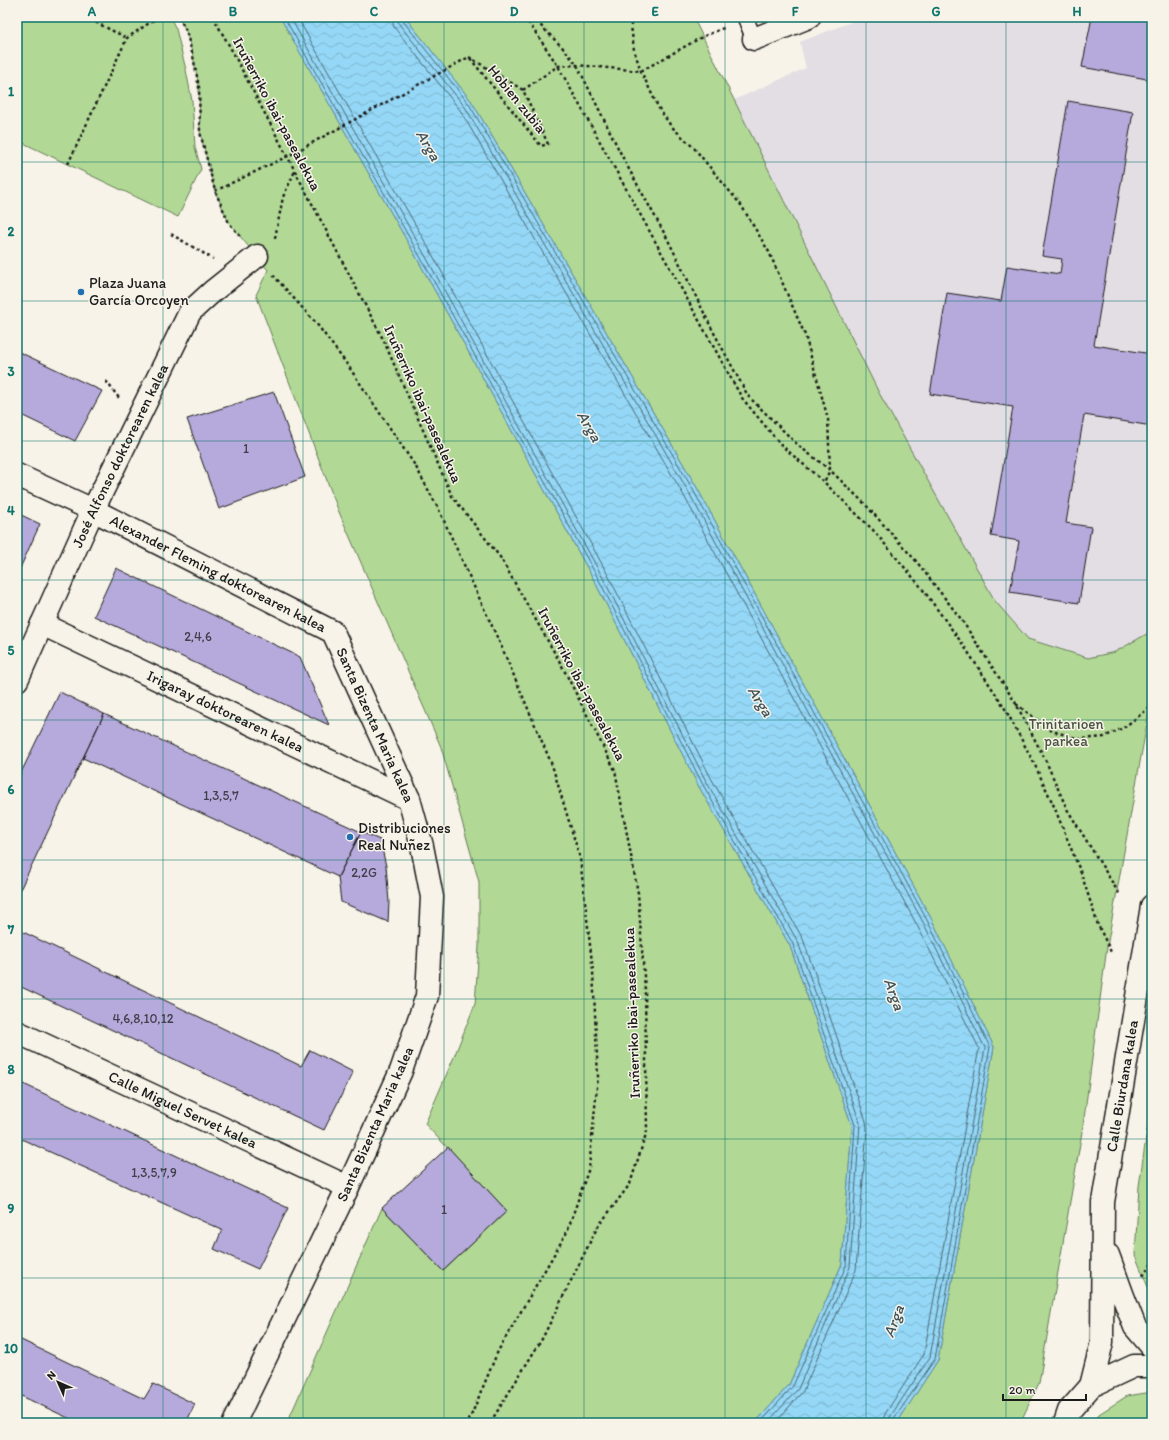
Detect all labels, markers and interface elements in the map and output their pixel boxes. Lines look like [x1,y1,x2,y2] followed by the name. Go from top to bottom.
[87,4,97,19] text: A
[229,4,238,19] text: B
[370,4,379,19] text: C
[510,4,519,19] text: D
[651,4,659,19] text: E
[792,4,799,19] text: F
[932,4,941,19] text: G
[1073,4,1082,19] text: H
[229,34,325,194] street label: Iruñerriko ibai-pasealekua
[484,61,550,137] street label: Hobien zubia
[8,84,14,99] text: 1
[412,126,445,165] water label: Arga
[8,224,15,239] text: 2
[89,274,189,309] place label: Plaza Juana García Orcoyen
[76,287,86,297] marker: Plaza Juana García Orcoyen
[380,322,466,486] street label: Iruñerriko ibai-pasealekua
[68,361,172,550] street label: José Alfonso doktorearen kalea
[7,364,15,379] text: 3
[573,407,606,446] water label: Arga
[243,441,249,456] house number: 1
[7,503,15,518] text: 4
[107,511,329,636] street label: Alexander Fleming doktorearen kalea
[534,604,630,764] street label: Iruñerriko ibai-pasealekua
[184,629,212,644] house number: 2,4,6
[8,643,15,658] text: 5
[332,645,419,806] street label: Santa Bizenta Maria kalea
[144,666,307,757] street label: Irigaray doktorearen kalea
[744,682,778,721] water label: Arga
[1028,715,1104,750] park label: Trinitarioen parkea
[8,782,15,797] text: 6
[203,788,239,803] house number: 1,3,5,7
[358,819,451,854] place label: Distribuciones Real Nuñez
[345,832,355,842] marker: Distribuciones Real Nuñez
[351,865,377,880] house number: 2,2G
[7,922,15,937] text: 7
[620,927,644,1099] street label: Iruñerriko ibai-pasealekua
[880,975,909,1014] water label: Arga
[112,1011,174,1026] house number: 4,6,8,10,12
[1102,1018,1142,1153] street label: Calle Biurdana kalea
[333,1043,418,1204] street label: Santa Bizenta Maria kalea
[7,1062,15,1077] text: 8
[106,1067,260,1152] street label: Calle Miguel Servet kalea
[131,1165,177,1180] house number: 1,3,5,7,9
[8,1201,15,1216] text: 9
[441,1202,447,1217] house number: 1
[879,1302,908,1340] water label: Arga
[4,1341,18,1356] text: 10
[38,1362,78,1402] north arrow
[44,1368,59,1383] text: N
[1003,1376,1086,1402] scale bar
[1009,1383,1036,1397] text: 20 m

